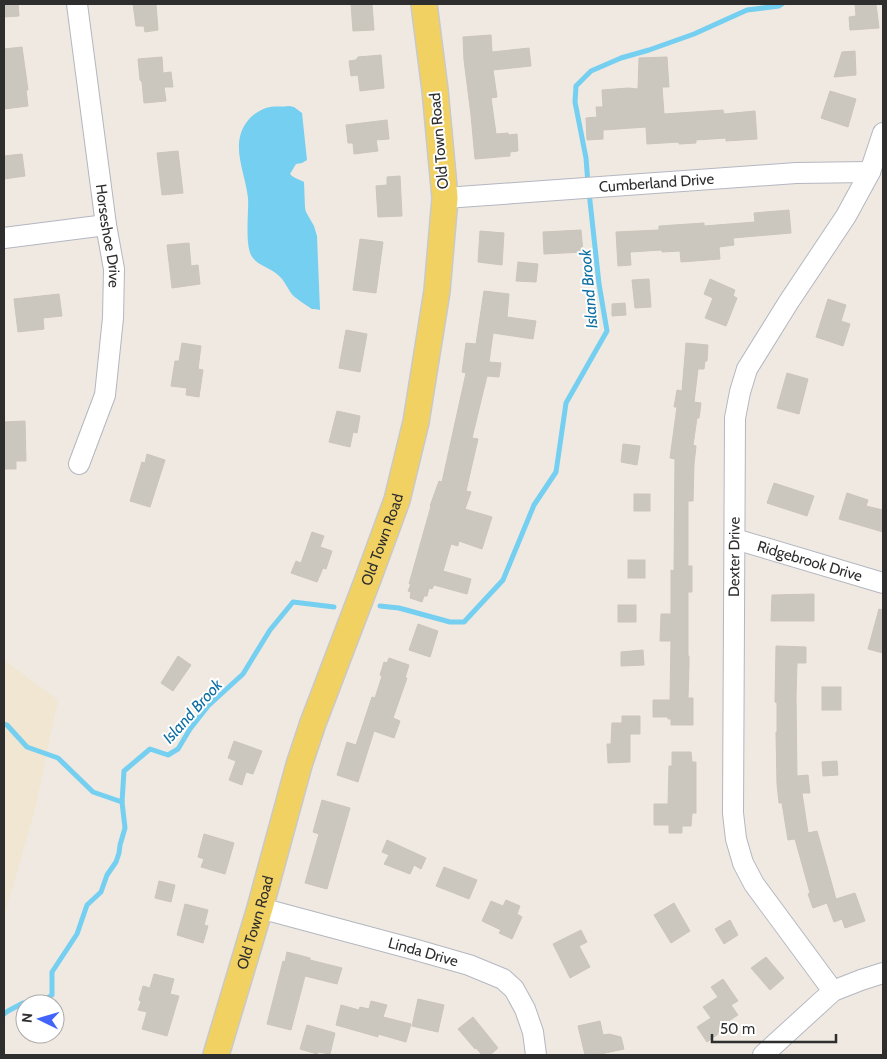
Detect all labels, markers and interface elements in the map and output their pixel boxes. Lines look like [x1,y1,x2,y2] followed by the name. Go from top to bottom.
[426,92,452,190] street label: Old Town Road
[598,170,715,196] street label: Cumberland Drive
[92,183,123,288] street label: Horseshoe Drive
[575,247,601,329] water label: Island Brook
[357,492,407,588] street label: Old Town Road
[725,516,744,597] street label: Dexter Drive
[755,537,865,585] street label: Ridgebrook Drive
[159,675,227,747] water label: Island Brook
[233,874,277,972] street label: Old Town Road
[386,934,460,970] street label: Linda Drive
[15,994,65,1044] north arrow
[18,1012,36,1024] text: N
[712,1012,836,1044] scale bar
[720,1020,755,1038] text: 50 m

